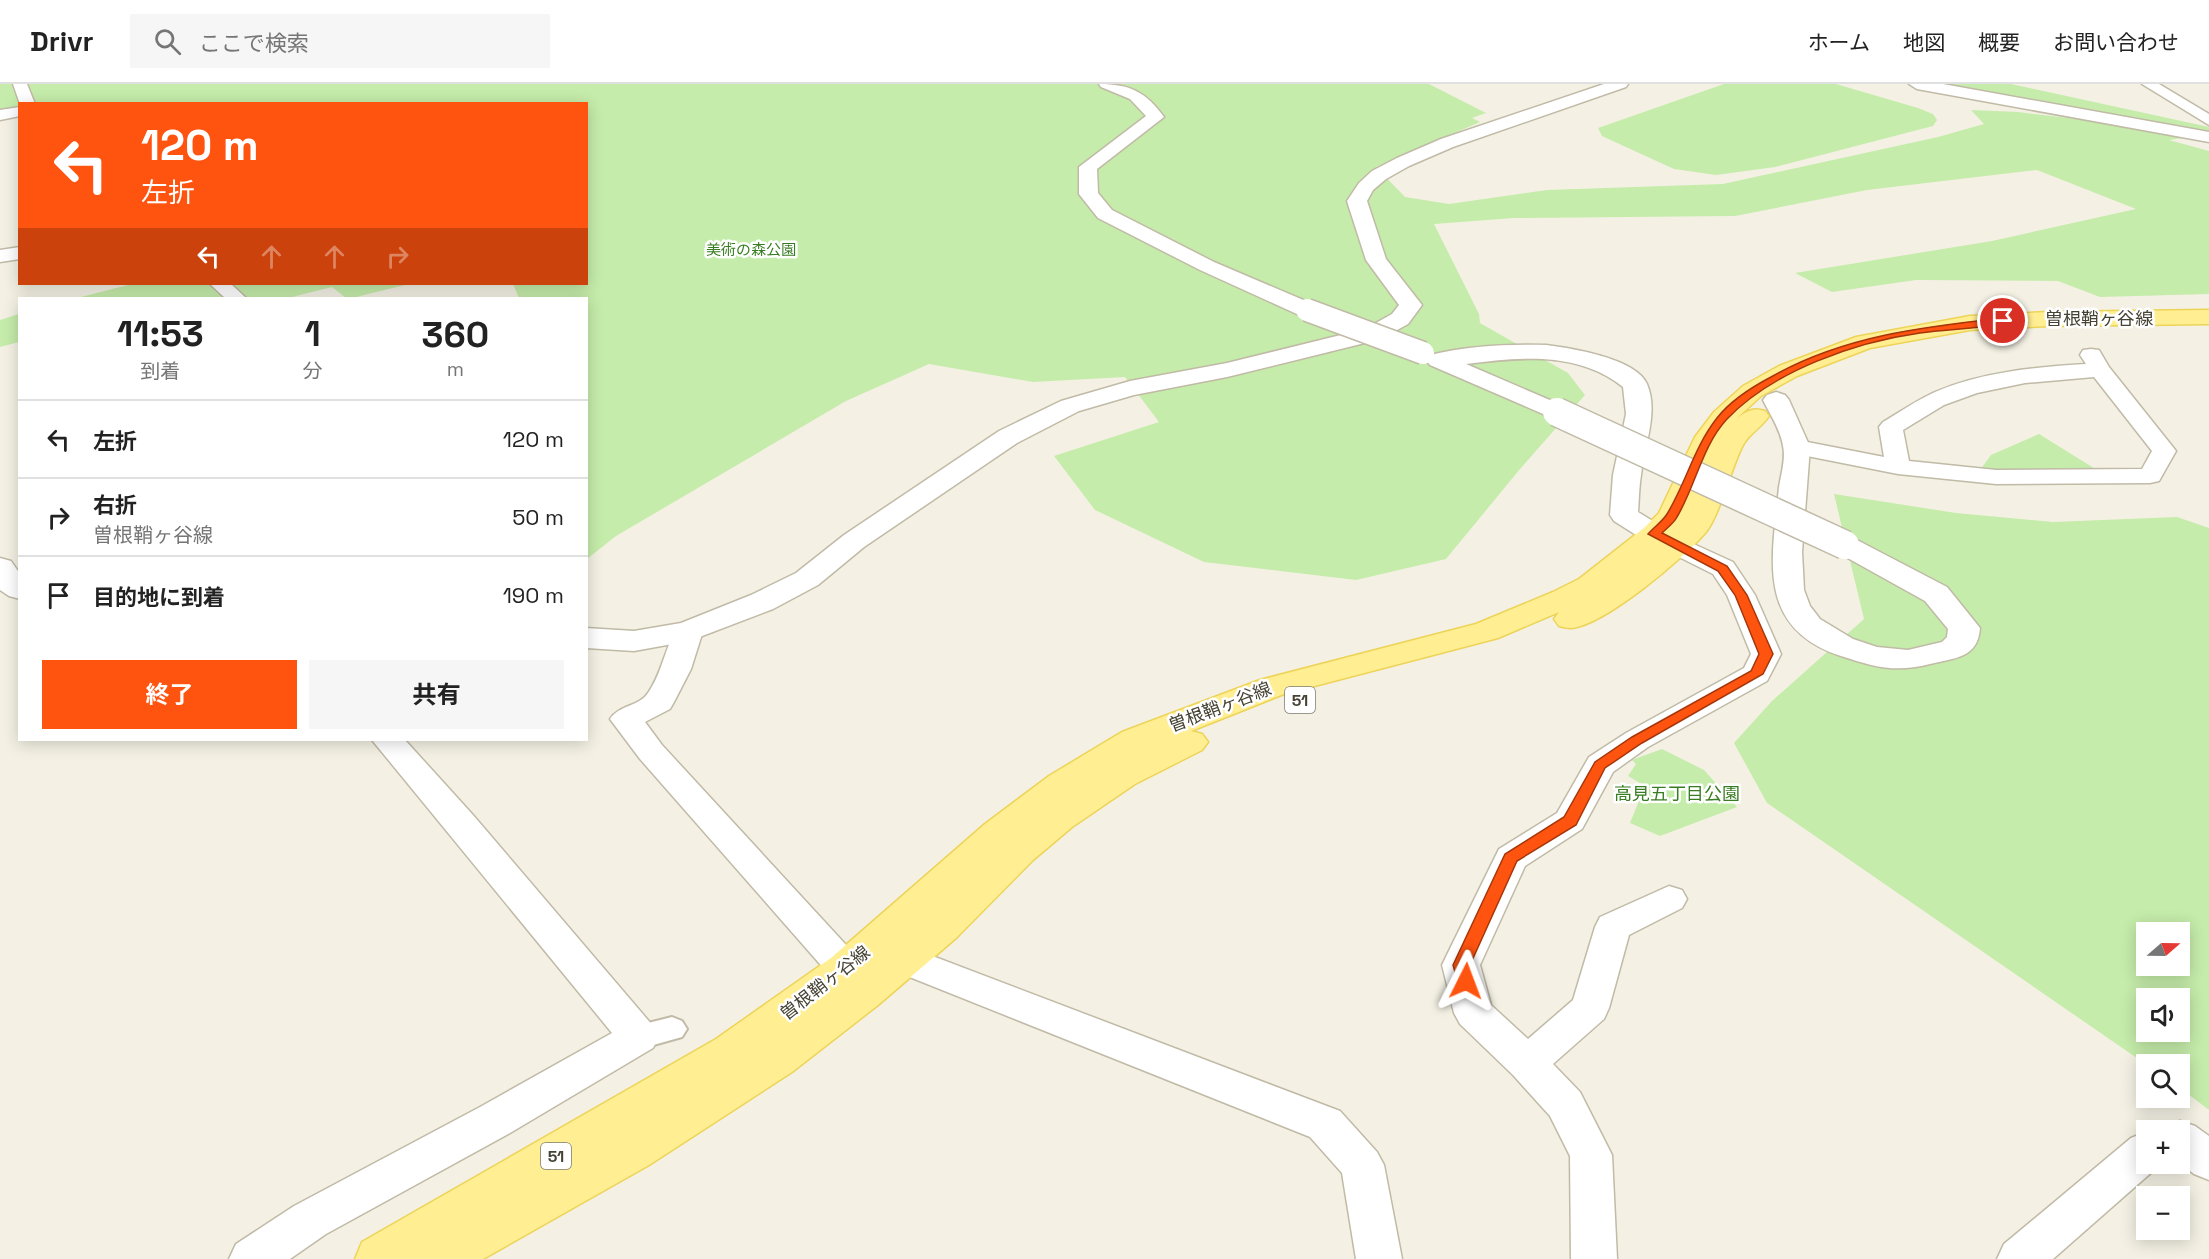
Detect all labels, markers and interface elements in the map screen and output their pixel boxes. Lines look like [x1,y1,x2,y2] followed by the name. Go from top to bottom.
[130,14,550,68] search box
[30,23,94,59] text: Drivr
[151,25,184,58] icon: search
[199,29,309,57] text: ここで検索
[1808,29,1870,56] text: ホーム
[1903,29,1945,56] text: 地図
[1978,29,2020,56] text: 概要
[2053,29,2179,56] text: お問い合わせ
[141,119,259,172] text: 120 m
[42,126,120,204] icon: left
[141,175,195,210] text: 左折
[192,240,225,273] icon: left
[255,240,288,273] icon: ahead
[318,240,351,273] icon: ahead
[381,240,414,273] icon: right
[706,240,796,259] park label: 美術の森公園
[1977,295,2028,346] pin
[1986,304,2019,337] icon: arrive
[2045,307,2153,330] street label: 曽根鞘ヶ谷線
[117,311,204,357] text: 11:53
[305,311,321,357] text: 1
[422,312,489,358] text: 360
[447,356,464,382] text: m
[140,358,180,384] text: 到着
[303,358,323,384] text: 分
[42,423,75,456] icon: left
[503,425,564,453] text: 120 m
[93,427,137,455] text: 左折
[93,491,137,519] text: 右折
[42,501,75,534] icon: right
[512,503,564,531] text: 50 m
[93,522,213,548] text: 曽根鞘ヶ谷線
[42,579,75,612] icon: arrive
[503,581,564,609] text: 190 m
[93,583,225,611] text: 目的地に到着
[42,660,297,729] button: 終了
[309,660,564,729] button: 共有
[1165,676,1274,737] street label: 曽根鞘ヶ谷線
[1285,687,1315,713] road number: 51
[1614,782,1740,805] park label: 高見五丁目公園
[2136,922,2190,976] north arrow
[2136,922,2190,1240] map controls
[775,940,874,1025] street label: 曽根鞘ヶ谷線
[1434,949,1498,1013] position arrow
[2136,988,2190,1042] button: sound
[2136,1054,2190,1108] button: search
[2136,1120,2190,1174] button: +
[541,1143,571,1169] road number: 51
[2136,1186,2190,1240] button: −

